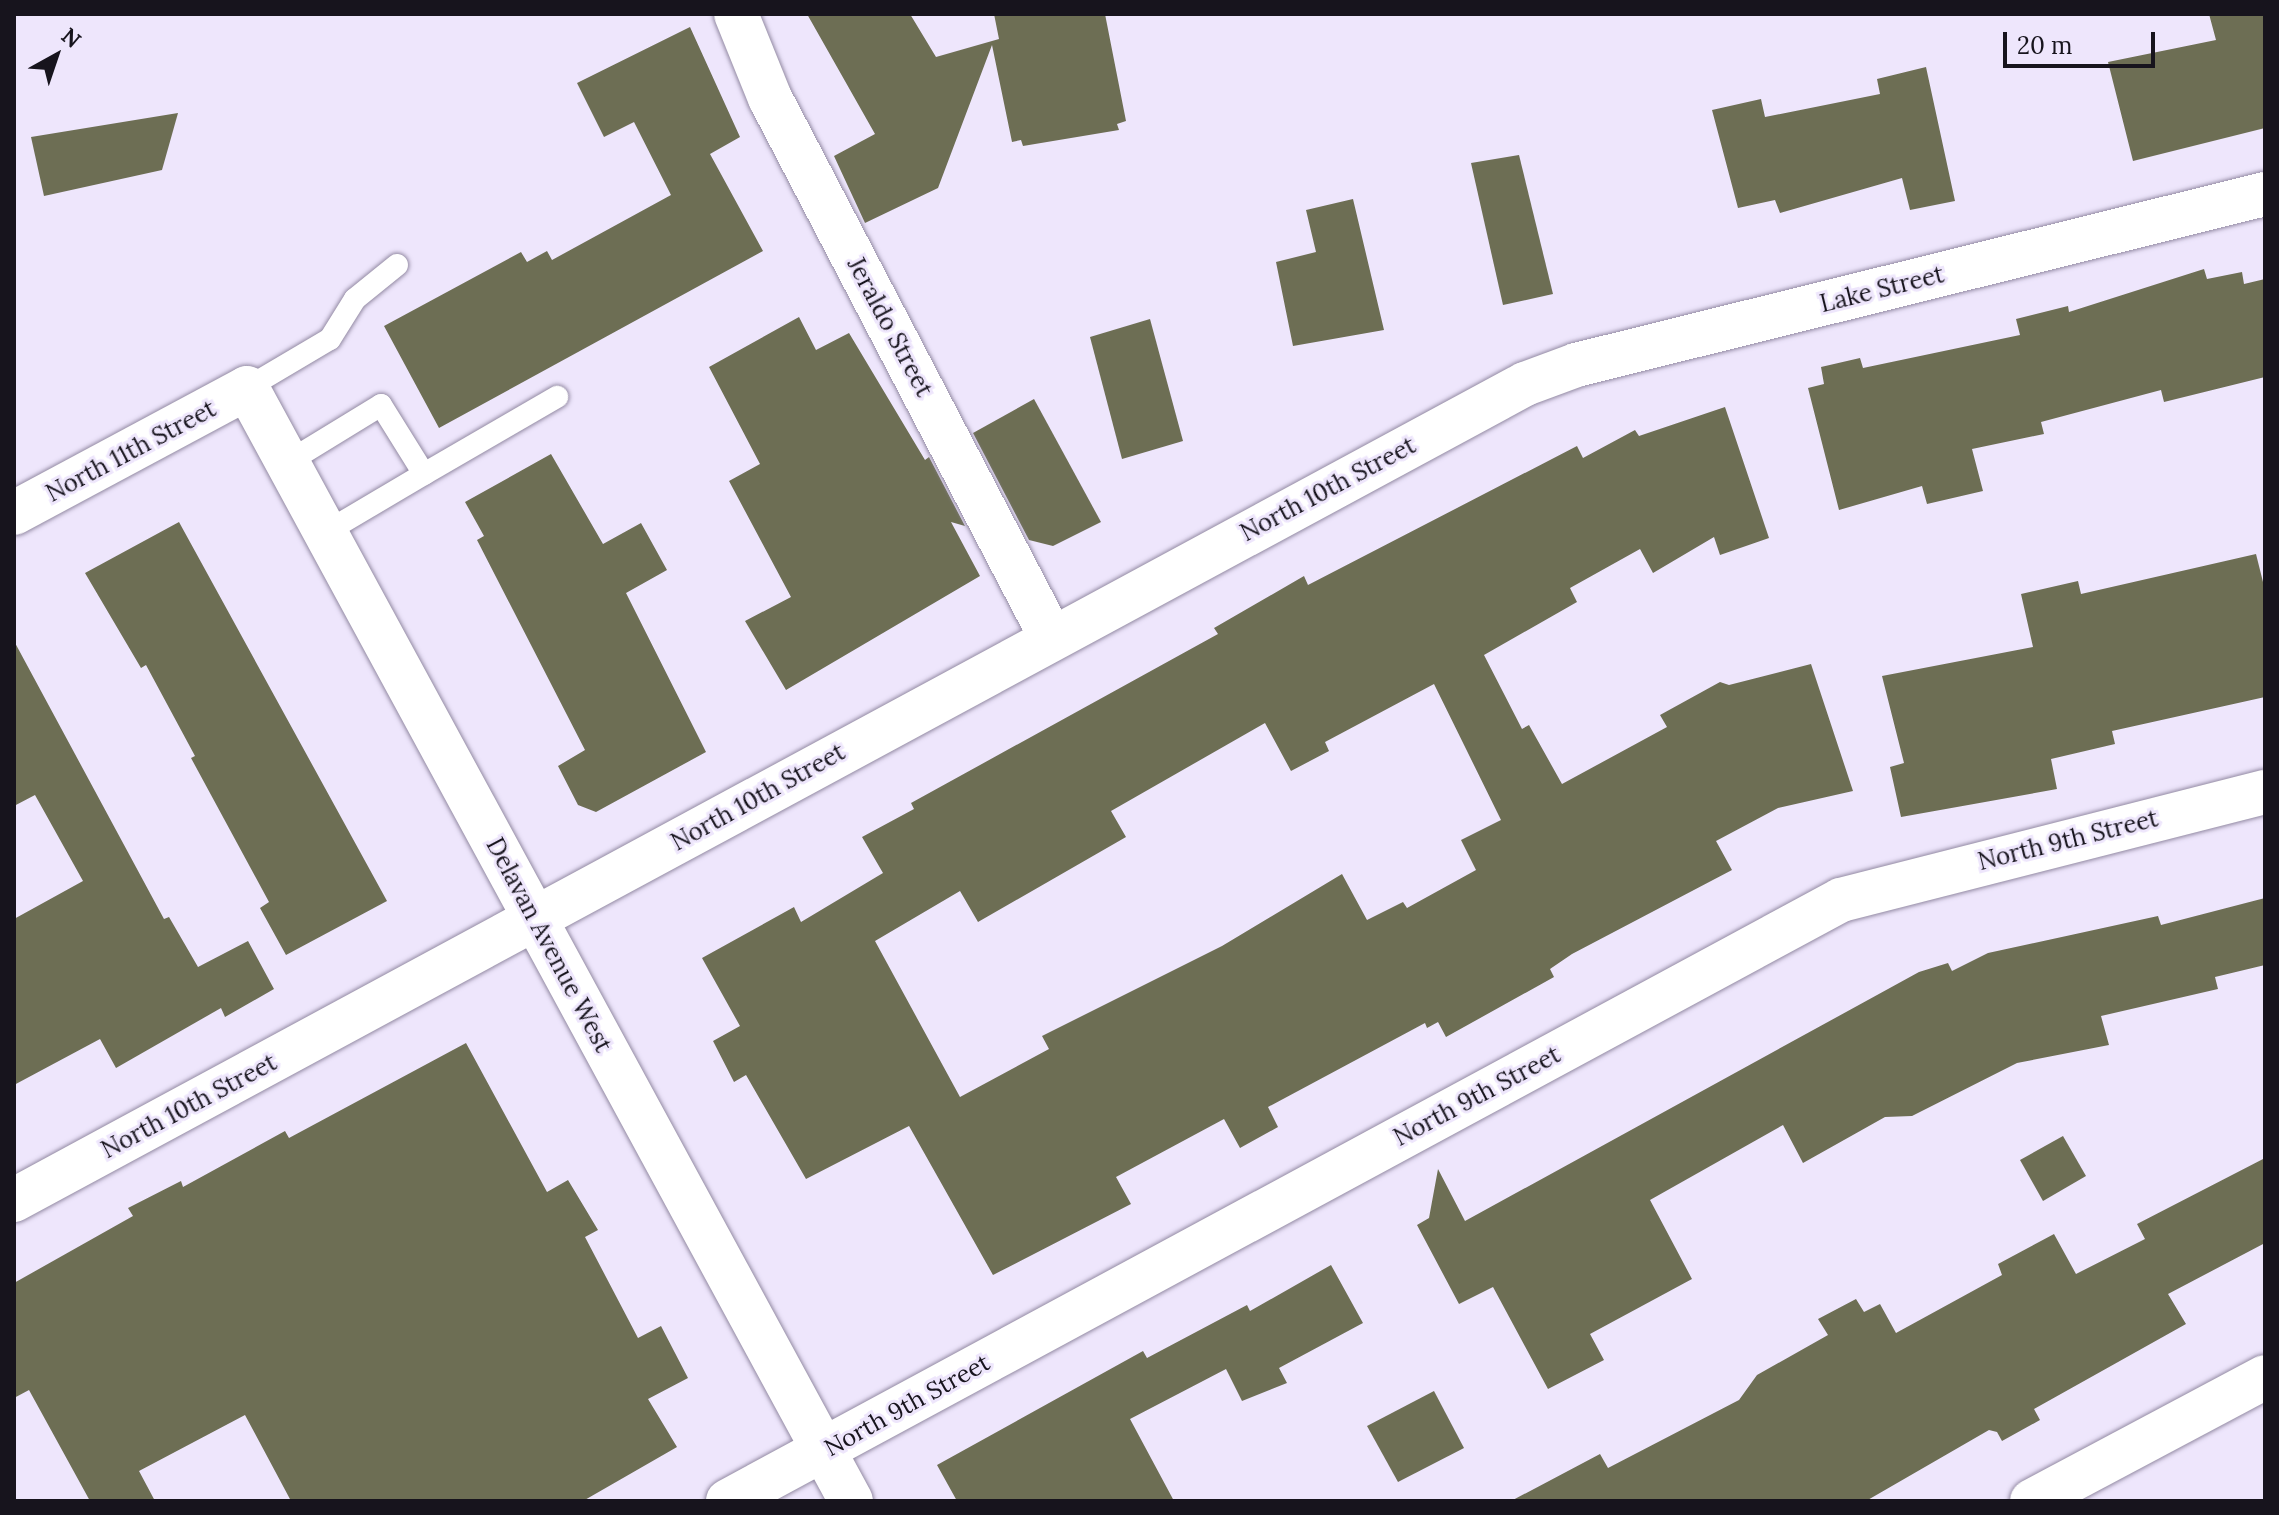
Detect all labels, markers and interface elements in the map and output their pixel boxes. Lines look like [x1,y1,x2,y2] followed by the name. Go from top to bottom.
[16,16,96,96] north arrow
[2007,16,2159,66] scale bar
[56,21,87,54] text: N
[2017,30,2073,61] text: 20 m
[841,252,939,402] street label: Jeraldo Street
[1817,260,1947,318] street label: Lake Street
[41,394,221,508] street label: North 11th Street
[1235,431,1421,547] street label: North 10th Street
[666,737,850,857] street label: North 10th Street
[1975,804,2161,876] street label: North 9th Street
[480,833,618,1057] street label: Delavan Avenue West
[1389,1040,1565,1152] street label: North 9th Street
[96,1048,282,1164] street label: North 10th Street
[819,1348,995,1462] street label: North 9th Street

